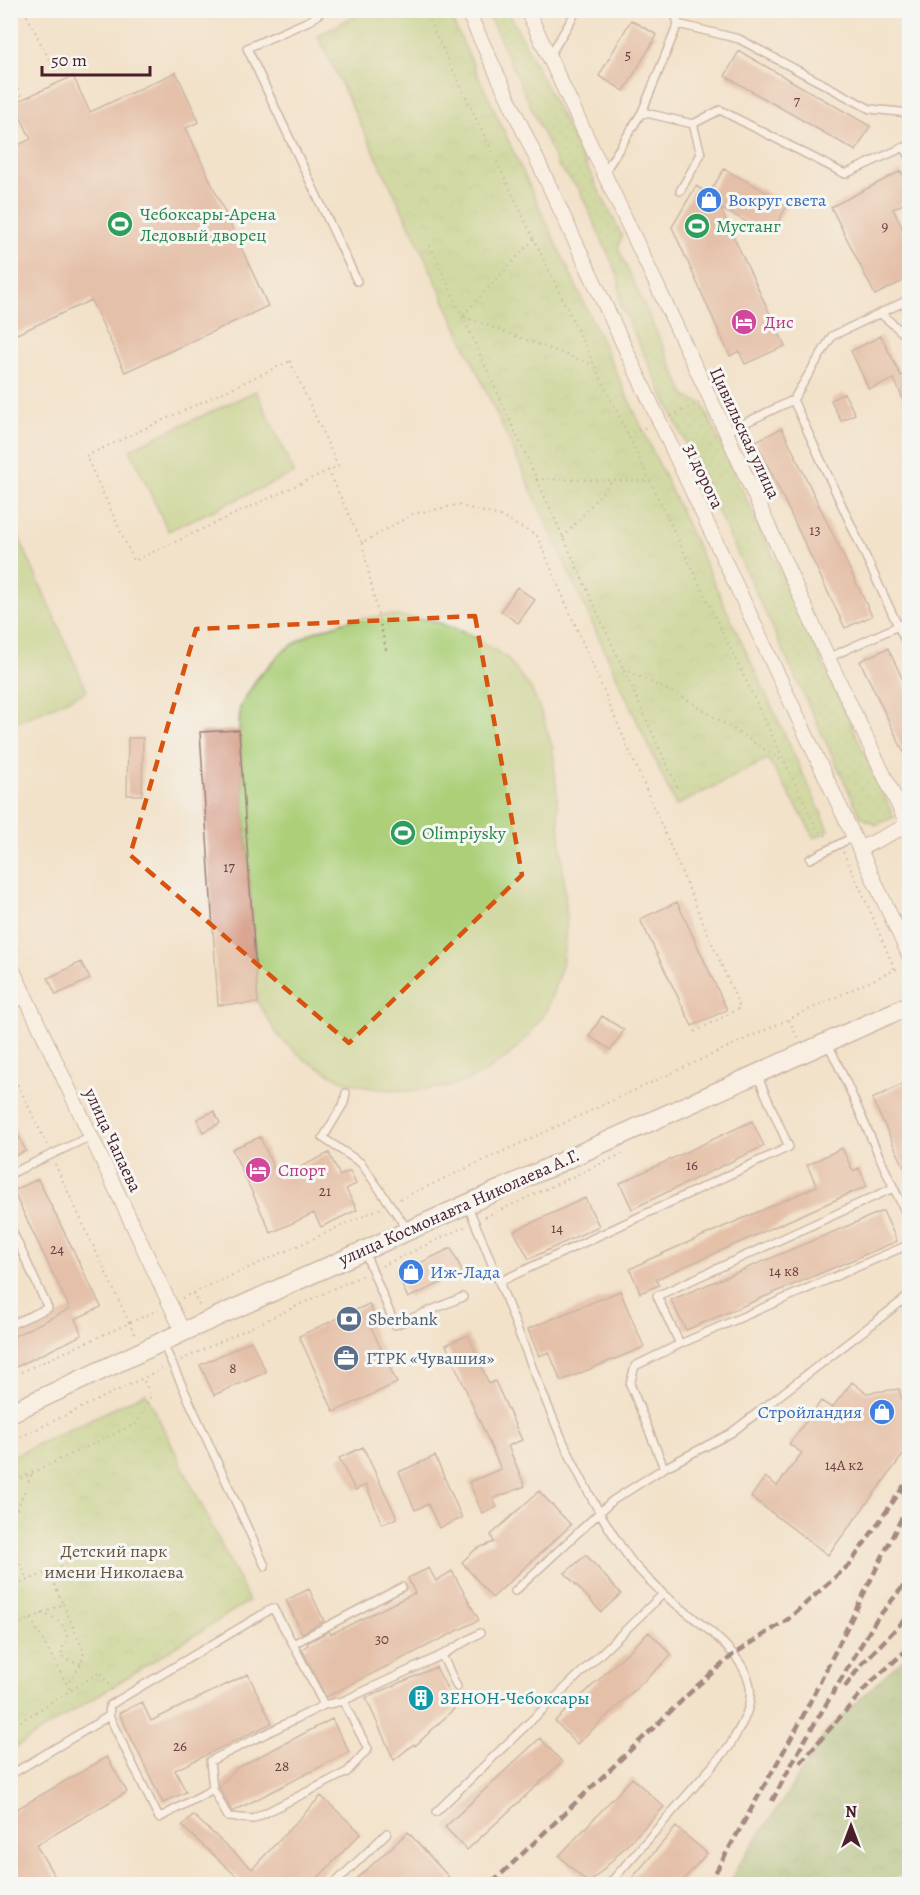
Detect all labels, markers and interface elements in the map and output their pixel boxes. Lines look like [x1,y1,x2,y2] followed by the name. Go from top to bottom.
[42,39,150,77] scale bar
[625,45,631,65] house number: 5
[51,48,87,72] text: 50 m
[794,91,801,111] house number: 7
[694,185,724,215] shop icon: Вокруг света
[728,188,827,212] place label: Вокруг света
[140,202,277,247] place label: Чебоксары-Арена Ледовый дворец
[105,209,135,239] sports icon: Чебоксары-Арена Ледовый дворец
[682,211,712,241] sports icon: Мустанг
[716,214,781,238] place label: Мустанг
[882,216,889,236] house number: 9
[729,307,759,337] hotel icon: Дис
[764,310,794,334] place label: Дис
[704,363,786,503] street label: Цивильская улица
[678,439,730,513] street label: 31 дорога
[809,520,821,540] house number: 13
[388,818,418,848] sports icon: Olimpiysky
[422,821,507,845] place label: Olimpiysky
[223,857,235,877] house number: 17
[78,1083,148,1196] street label: улица Чапаева
[334,1143,583,1272] street label: улица Космонавта Николаева А.Г.
[243,1155,273,1185] hotel icon: Спорт
[686,1155,698,1175] house number: 16
[278,1158,326,1182] place label: Спорт
[319,1181,331,1201] house number: 21
[551,1218,563,1238] house number: 14
[50,1239,64,1259] house number: 24
[396,1257,426,1287] shop icon: Иж-Лада
[430,1260,501,1284] place label: Иж-Лада
[769,1261,799,1281] house number: 14 к8
[334,1304,364,1334] bank icon: Sberbank
[368,1307,438,1331] place label: Sberbank
[331,1343,361,1373] office icon: ГТРК «Чувашия»
[366,1346,495,1370] place label: ГТРК «Чувашия»
[229,1358,237,1378] house number: 8
[867,1397,897,1427] shop icon: Стройландия
[758,1400,862,1424] place label: Стройландия
[825,1455,863,1475] house number: 14А к2
[44,1539,185,1584] park label: Детский парк имени Николаева
[375,1629,389,1649] house number: 30
[406,1683,436,1713] building icon: ЗЕНОН-Чебоксары
[440,1686,590,1710] place label: ЗЕНОН-Чебоксары
[173,1736,187,1756] house number: 26
[275,1756,289,1776] house number: 28
[821,1796,881,1856] north arrow
[845,1801,857,1823] text: N

